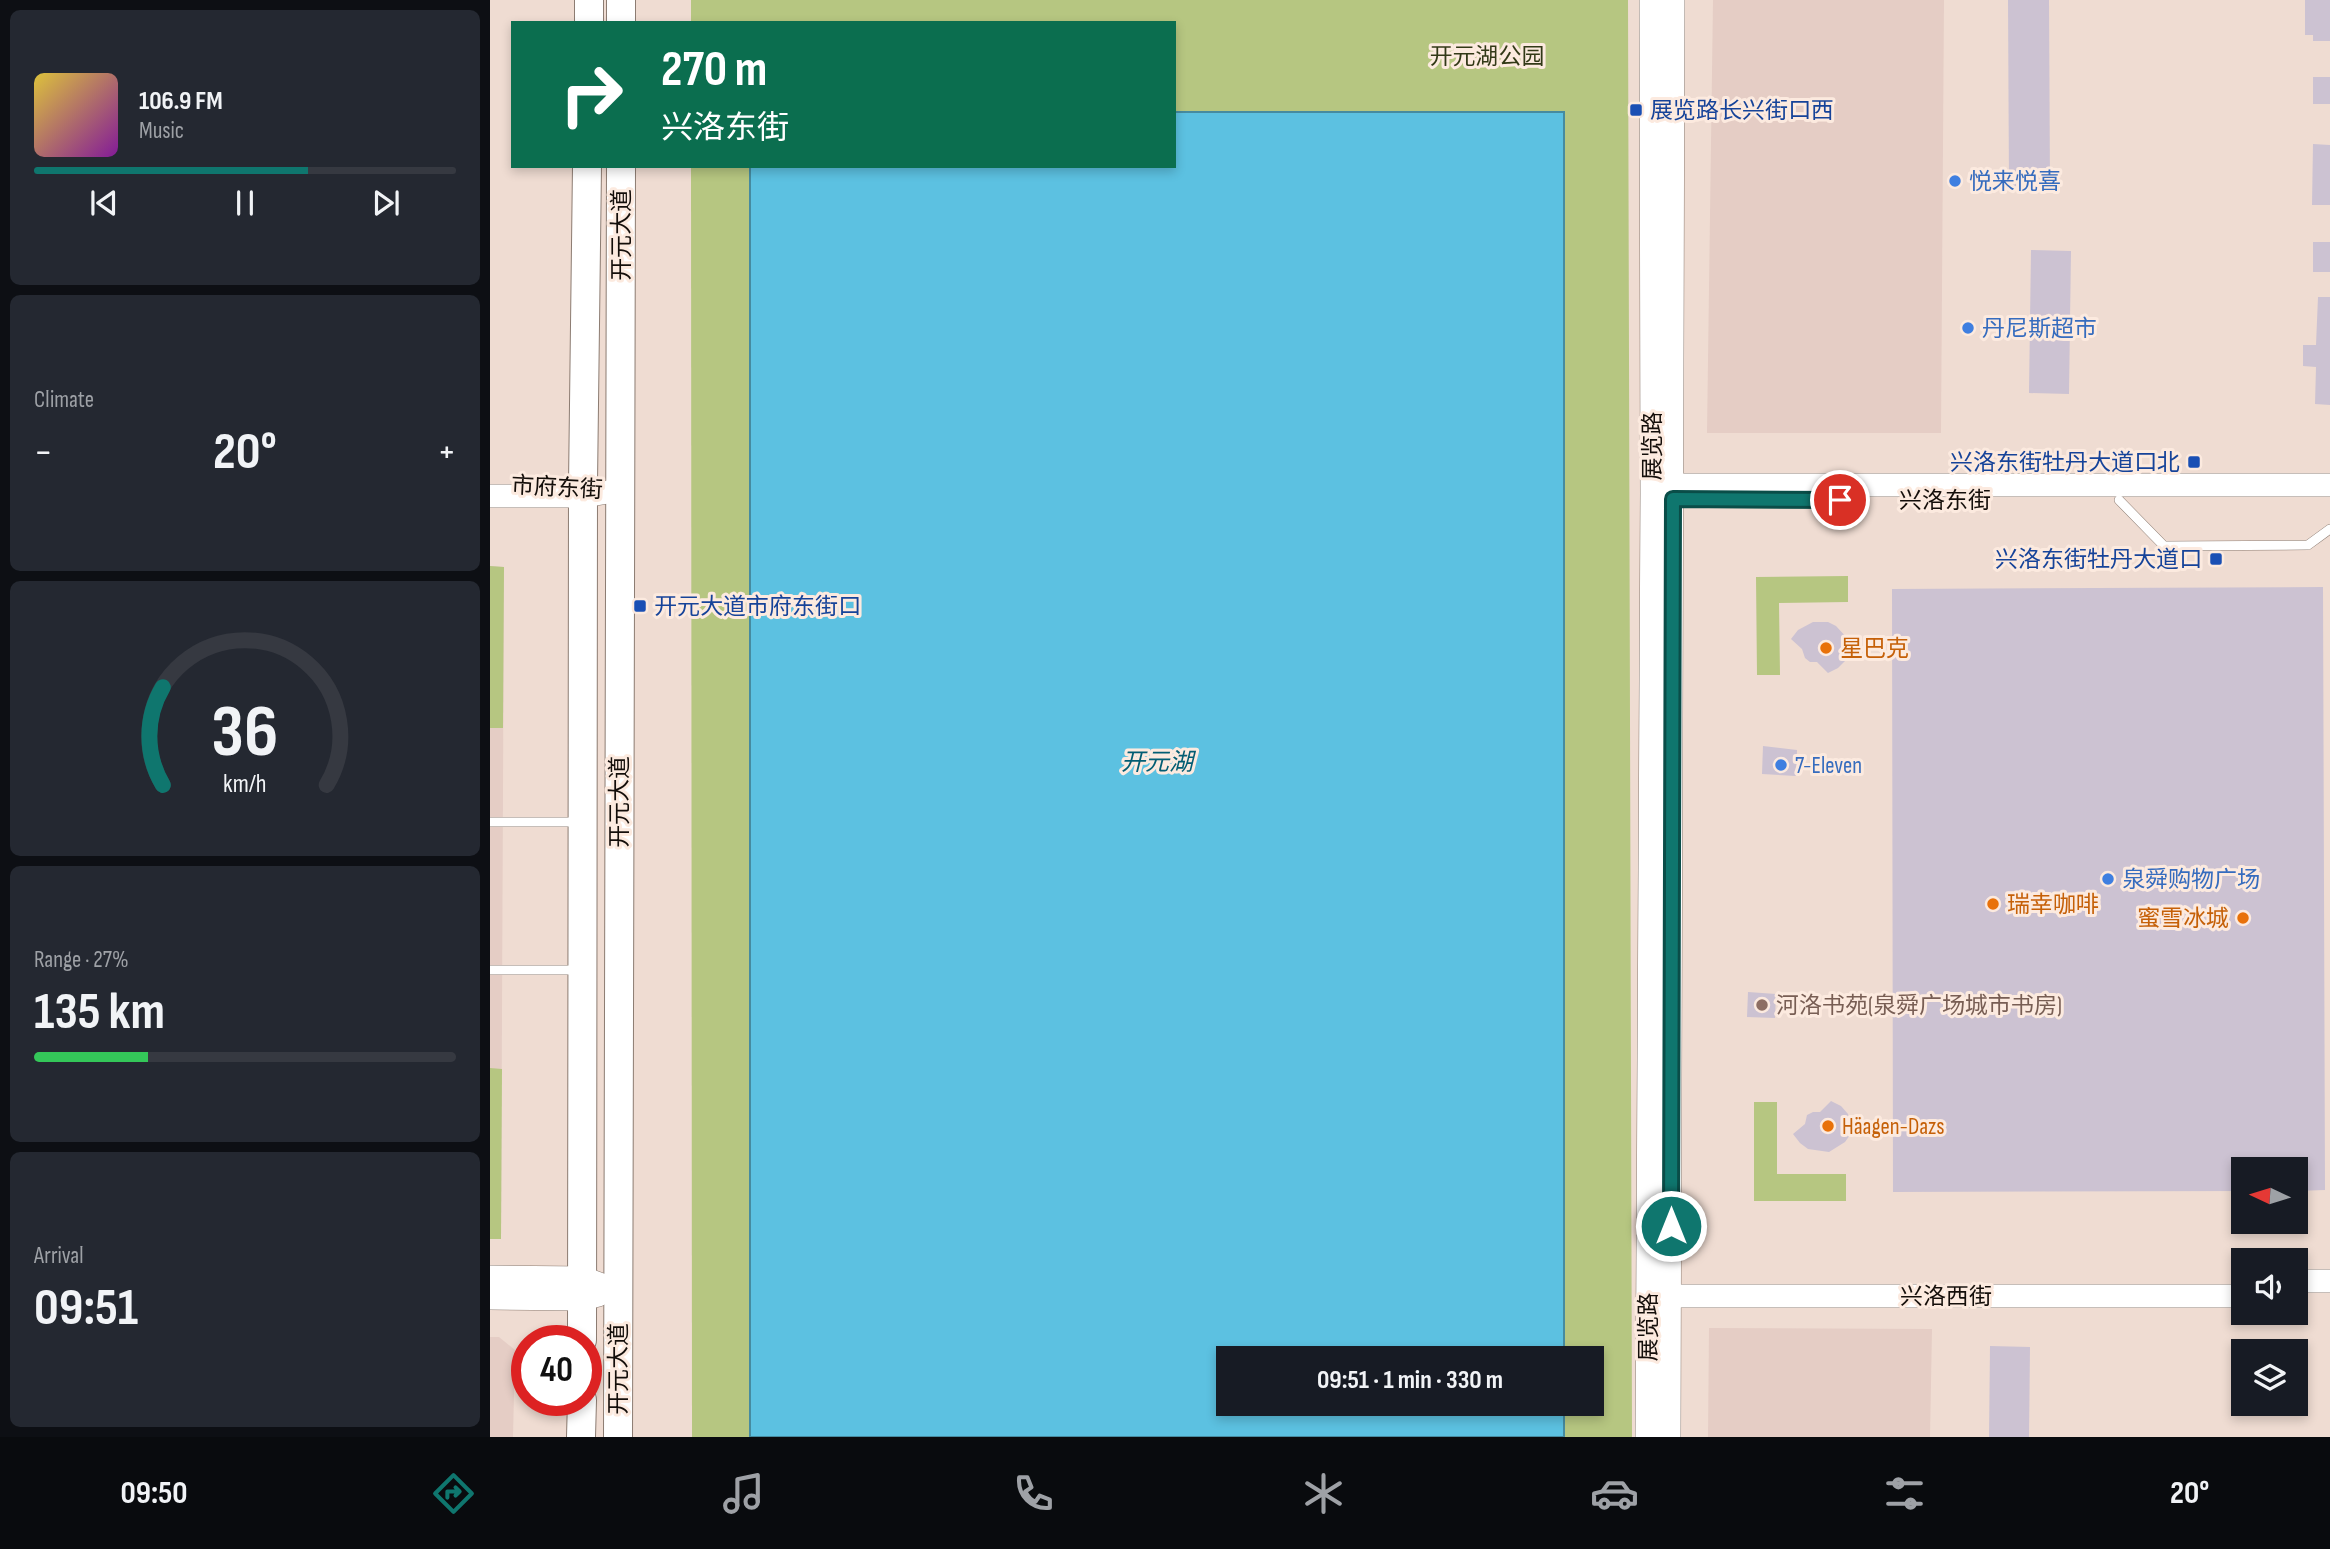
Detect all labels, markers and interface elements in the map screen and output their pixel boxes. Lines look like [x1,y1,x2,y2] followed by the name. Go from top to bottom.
[661,41,767,100] text: 270 m
[1430,43,1545,71] park label: 开元湖公园
[546,49,637,140] icon: right
[139,86,223,117] text: 106.9 FM
[1650,97,1834,125] place label: 展览路长兴街口西
[1628,102,1644,118] marker: 展览路长兴街口西
[661,109,789,148] text: 兴洛东街
[139,117,184,145] text: Music
[1969,168,2061,196] place label: 悦来悦喜
[1947,173,1963,189] marker: 悦来悦喜
[85,184,123,222] icon: previous
[226,184,264,222] icon: pause
[367,184,405,222] icon: next
[608,189,636,281] street label: 开元大道
[1982,315,2097,343] place label: 丹尼斯超市
[1960,320,1976,336] marker: 丹尼斯超市
[34,386,94,414] text: Climate
[1639,412,1667,481] street label: 展览路
[213,421,277,484] text: 20°
[34,430,53,475] text: −
[437,430,456,475] text: +
[1950,449,2180,477] place label: 兴洛东街牡丹大道口北
[2186,454,2202,470] marker: 兴洛东街牡丹大道口北
[1810,470,1870,530] pin
[510,472,604,504] street label: 市府东街
[1821,481,1859,519] icon: arrive
[1899,487,1991,515] street label: 兴洛东街
[1995,546,2202,574] place label: 兴洛东街牡丹大道口
[2208,551,2224,567] marker: 兴洛东街牡丹大道口
[654,593,861,621] place label: 开元大道市府东街口
[632,598,648,614] marker: 开元大道市府东街口
[1840,635,1909,663] place label: 星巴克
[1818,640,1834,656] marker: 星巴克
[212,689,278,777] text: 36
[1121,748,1197,777] water label: 开元湖
[1795,752,1862,780] place label: 7-Eleven
[606,756,634,848] street label: 开元大道
[1773,757,1789,773] marker: 7-Eleven
[223,768,267,799] text: km/h
[2122,866,2260,894] place label: 泉舜购物广场
[2100,871,2116,887] marker: 泉舜购物广场
[2007,891,2099,919] place label: 瑞幸咖啡
[1985,896,2001,912] marker: 瑞幸咖啡
[2137,905,2229,933] place label: 蜜雪冰城
[2235,910,2251,926] marker: 蜜雪冰城
[34,946,129,974] text: Range · 27%
[34,981,165,1044] text: 135 km
[1776,992,2062,1020] place label: 河洛书苑(泉舜广场城市书房)
[1754,997,1770,1013] marker: 河洛书苑(泉舜广场城市书房)
[1842,1113,1945,1141] place label: Häagen-Dazs
[1820,1118,1836,1134] marker: Häagen-Dazs
[2231,1157,2308,1234] north arrow
[2231,1157,2308,1416] map controls
[1634,1189,1708,1263] position arrow
[34,1242,83,1270] text: Arrival
[2231,1248,2308,1325] button: sound
[34,1277,138,1340] text: 09:51
[1900,1283,1992,1311] street label: 兴洛西街
[1635,1293,1663,1362] street label: 展览路
[605,1323,633,1415] street label: 开元大道
[511,1325,602,1416] speed limit sign: 40
[2231,1339,2308,1416] button: layers
[1317,1365,1503,1396] text: 09:51 · 1 min · 330 m
[429,1469,478,1518] icon: directions
[719,1469,768,1518] icon: music
[1009,1469,1058,1518] icon: phone
[1299,1469,1348,1518] icon: climate
[1590,1469,1639,1518] icon: car
[1880,1469,1929,1518] icon: filters
[121,1474,187,1513] text: 09:50
[2170,1474,2209,1513] text: 20°

